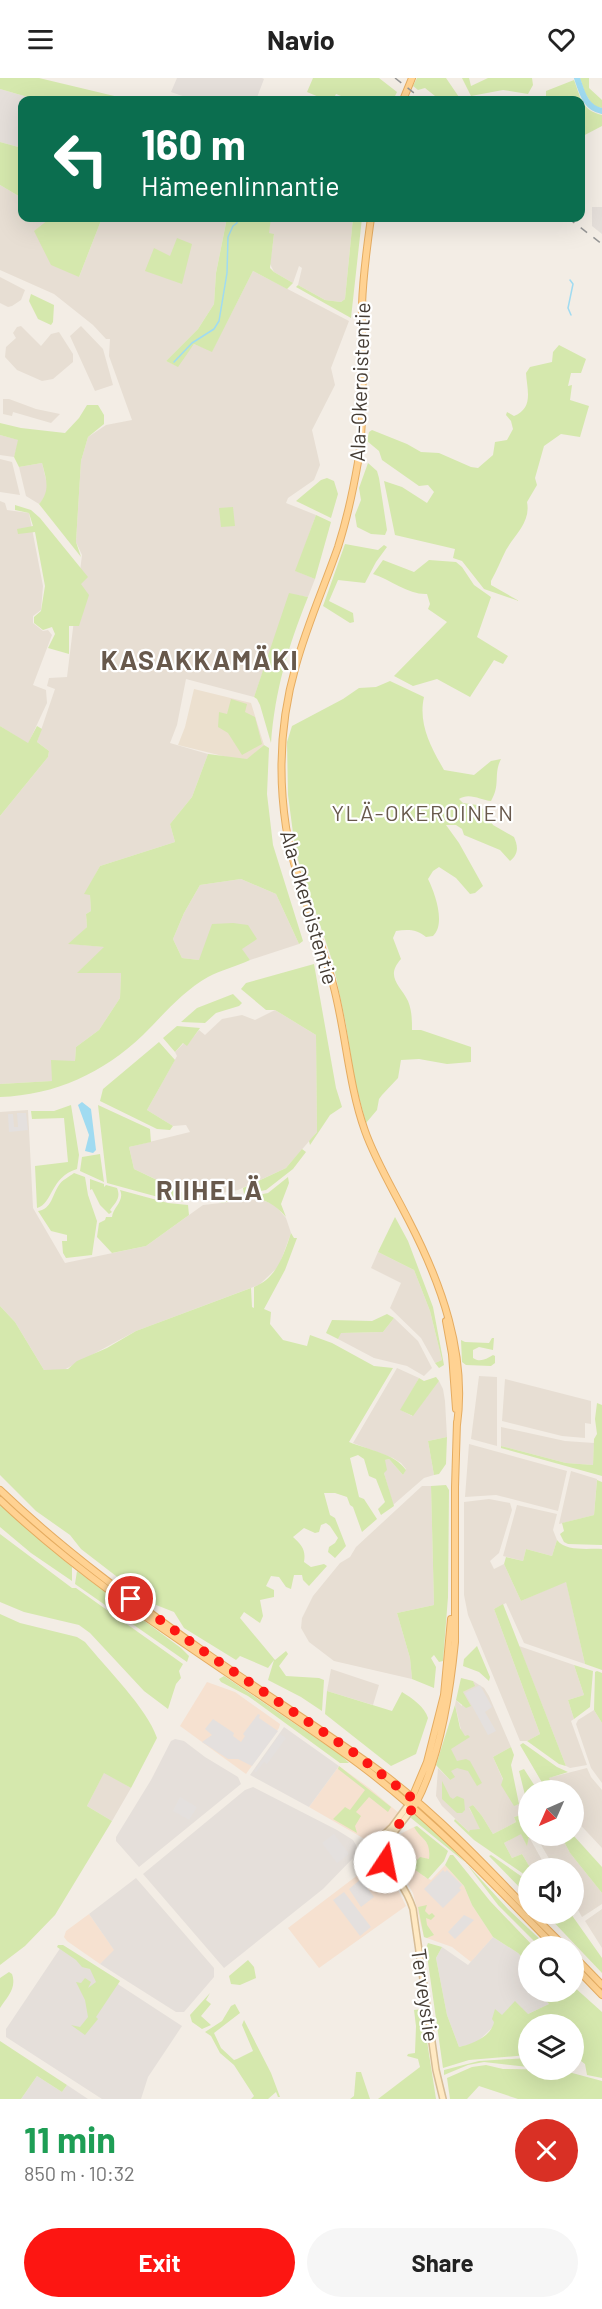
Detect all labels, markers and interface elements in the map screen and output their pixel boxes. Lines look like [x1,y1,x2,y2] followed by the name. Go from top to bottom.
[24,23,57,56] icon: menu
[267,23,335,55] text: Navio
[545,23,578,56] icon: heart
[141,118,246,168] text: 160 m
[42,120,120,198] icon: left
[141,169,340,201] text: Hämeenlinnantie
[344,302,374,462] street label: Ala-Okeroistentie
[101,643,299,675] district label: KASAKKAMÄKI
[331,799,515,825] district label: YLÄ-OKEROINEN
[276,827,344,987] street label: Ala-Okeroistentie
[156,1173,264,1205] district label: RIIHELÄ
[105,1573,156,1624] pin
[114,1582,147,1615] icon: arrive
[518,1780,584,1846] north arrow
[518,1780,584,2080] map controls
[353,1830,417,1894] position arrow
[518,1858,584,1924] button: sound
[518,1936,584,2002] button: search
[407,1947,445,2043] street label: Terveystie
[518,2014,584,2080] button: layers
[24,2117,116,2160] text: 11 min
[515,2119,578,2182] button: close
[24,2161,135,2185] text: 850 m · 10:32
[24,2228,295,2297] button: Exit
[307,2228,578,2297] button: Share

